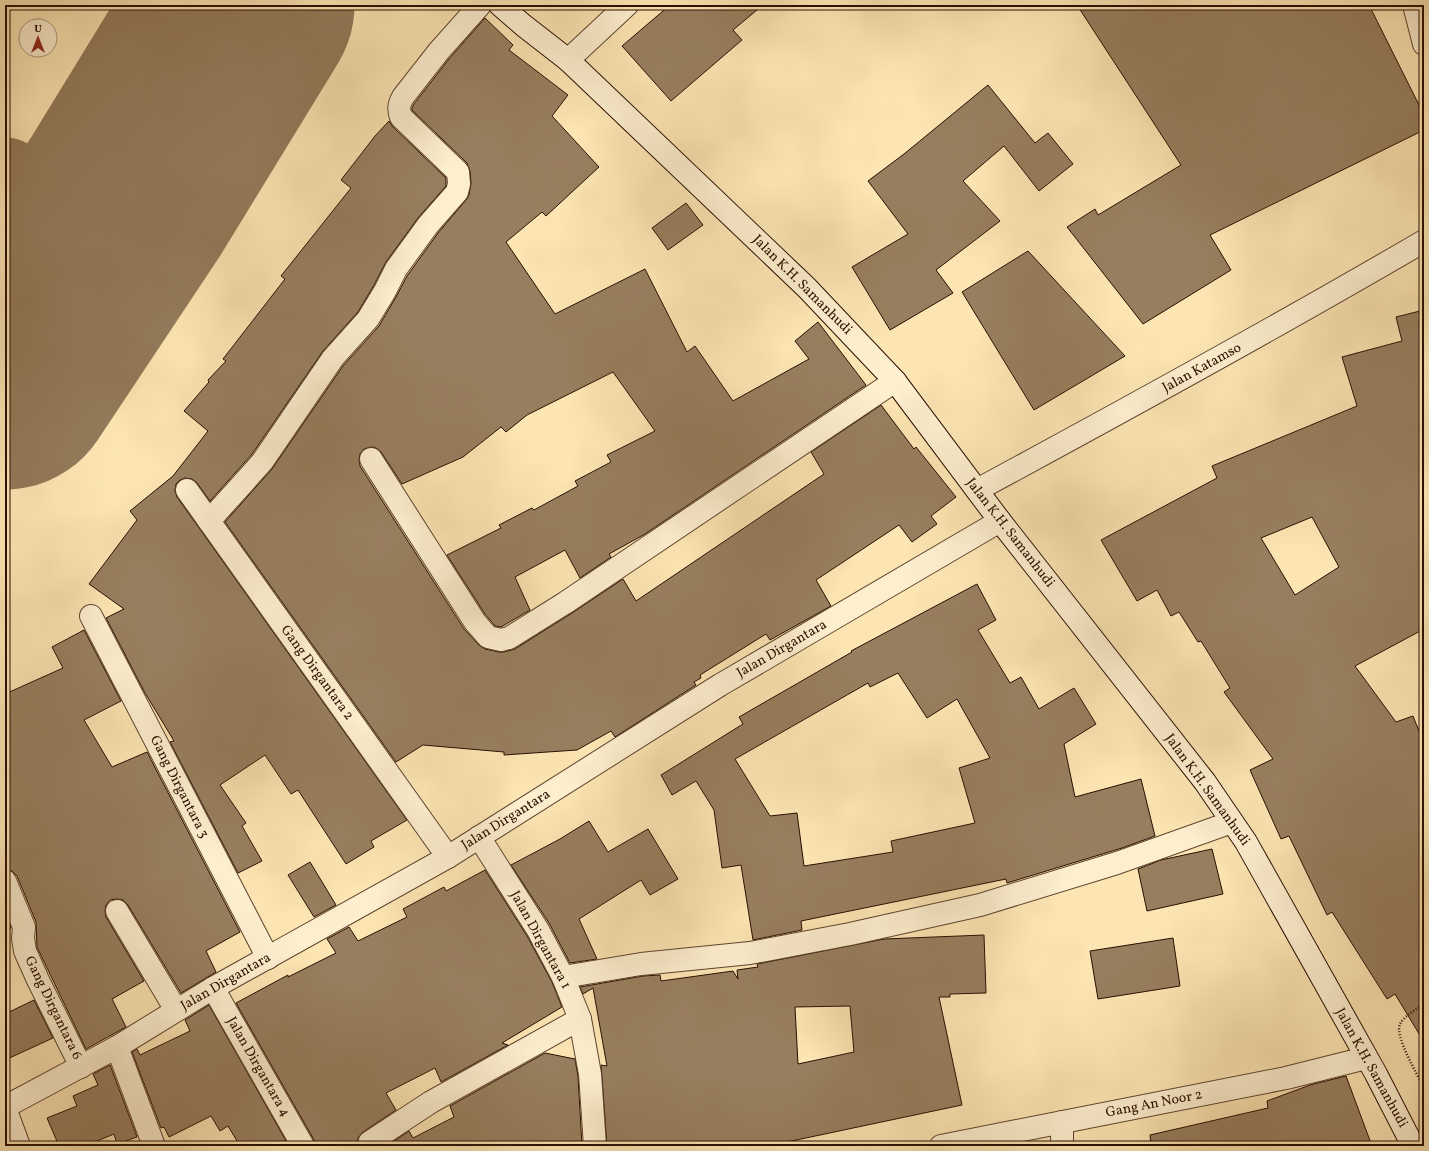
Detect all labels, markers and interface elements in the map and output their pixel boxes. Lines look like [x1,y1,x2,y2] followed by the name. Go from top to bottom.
[18,18,58,58] north arrow
[34,22,42,37] text: U
[748,231,856,339] street label: Jalan K.H. Samanhudi
[1159,338,1245,398] street label: Jalan Katamso
[961,474,1059,592] street label: Jalan K.H. Samanhudi
[733,615,831,683] street label: Jalan Dirgantara
[276,622,358,724] street label: Gang Dirgantara 2
[1160,730,1254,850] street label: Jalan K.H. Samanhudi
[145,732,213,842] street label: Gang Dirgantara 3
[458,785,554,855] street label: Jalan Dirgantara
[505,887,575,993] street label: Jalan Dirgantara 1
[177,948,275,1016] street label: Jalan Dirgantara
[20,953,86,1063] street label: Gang Dirgantara 6
[1330,1005,1412,1131] street label: Jalan K.H. Samanhudi
[222,1014,294,1120] street label: Jalan Dirgantara 4
[1104,1085,1204,1123] street label: Gang An Noor 2

